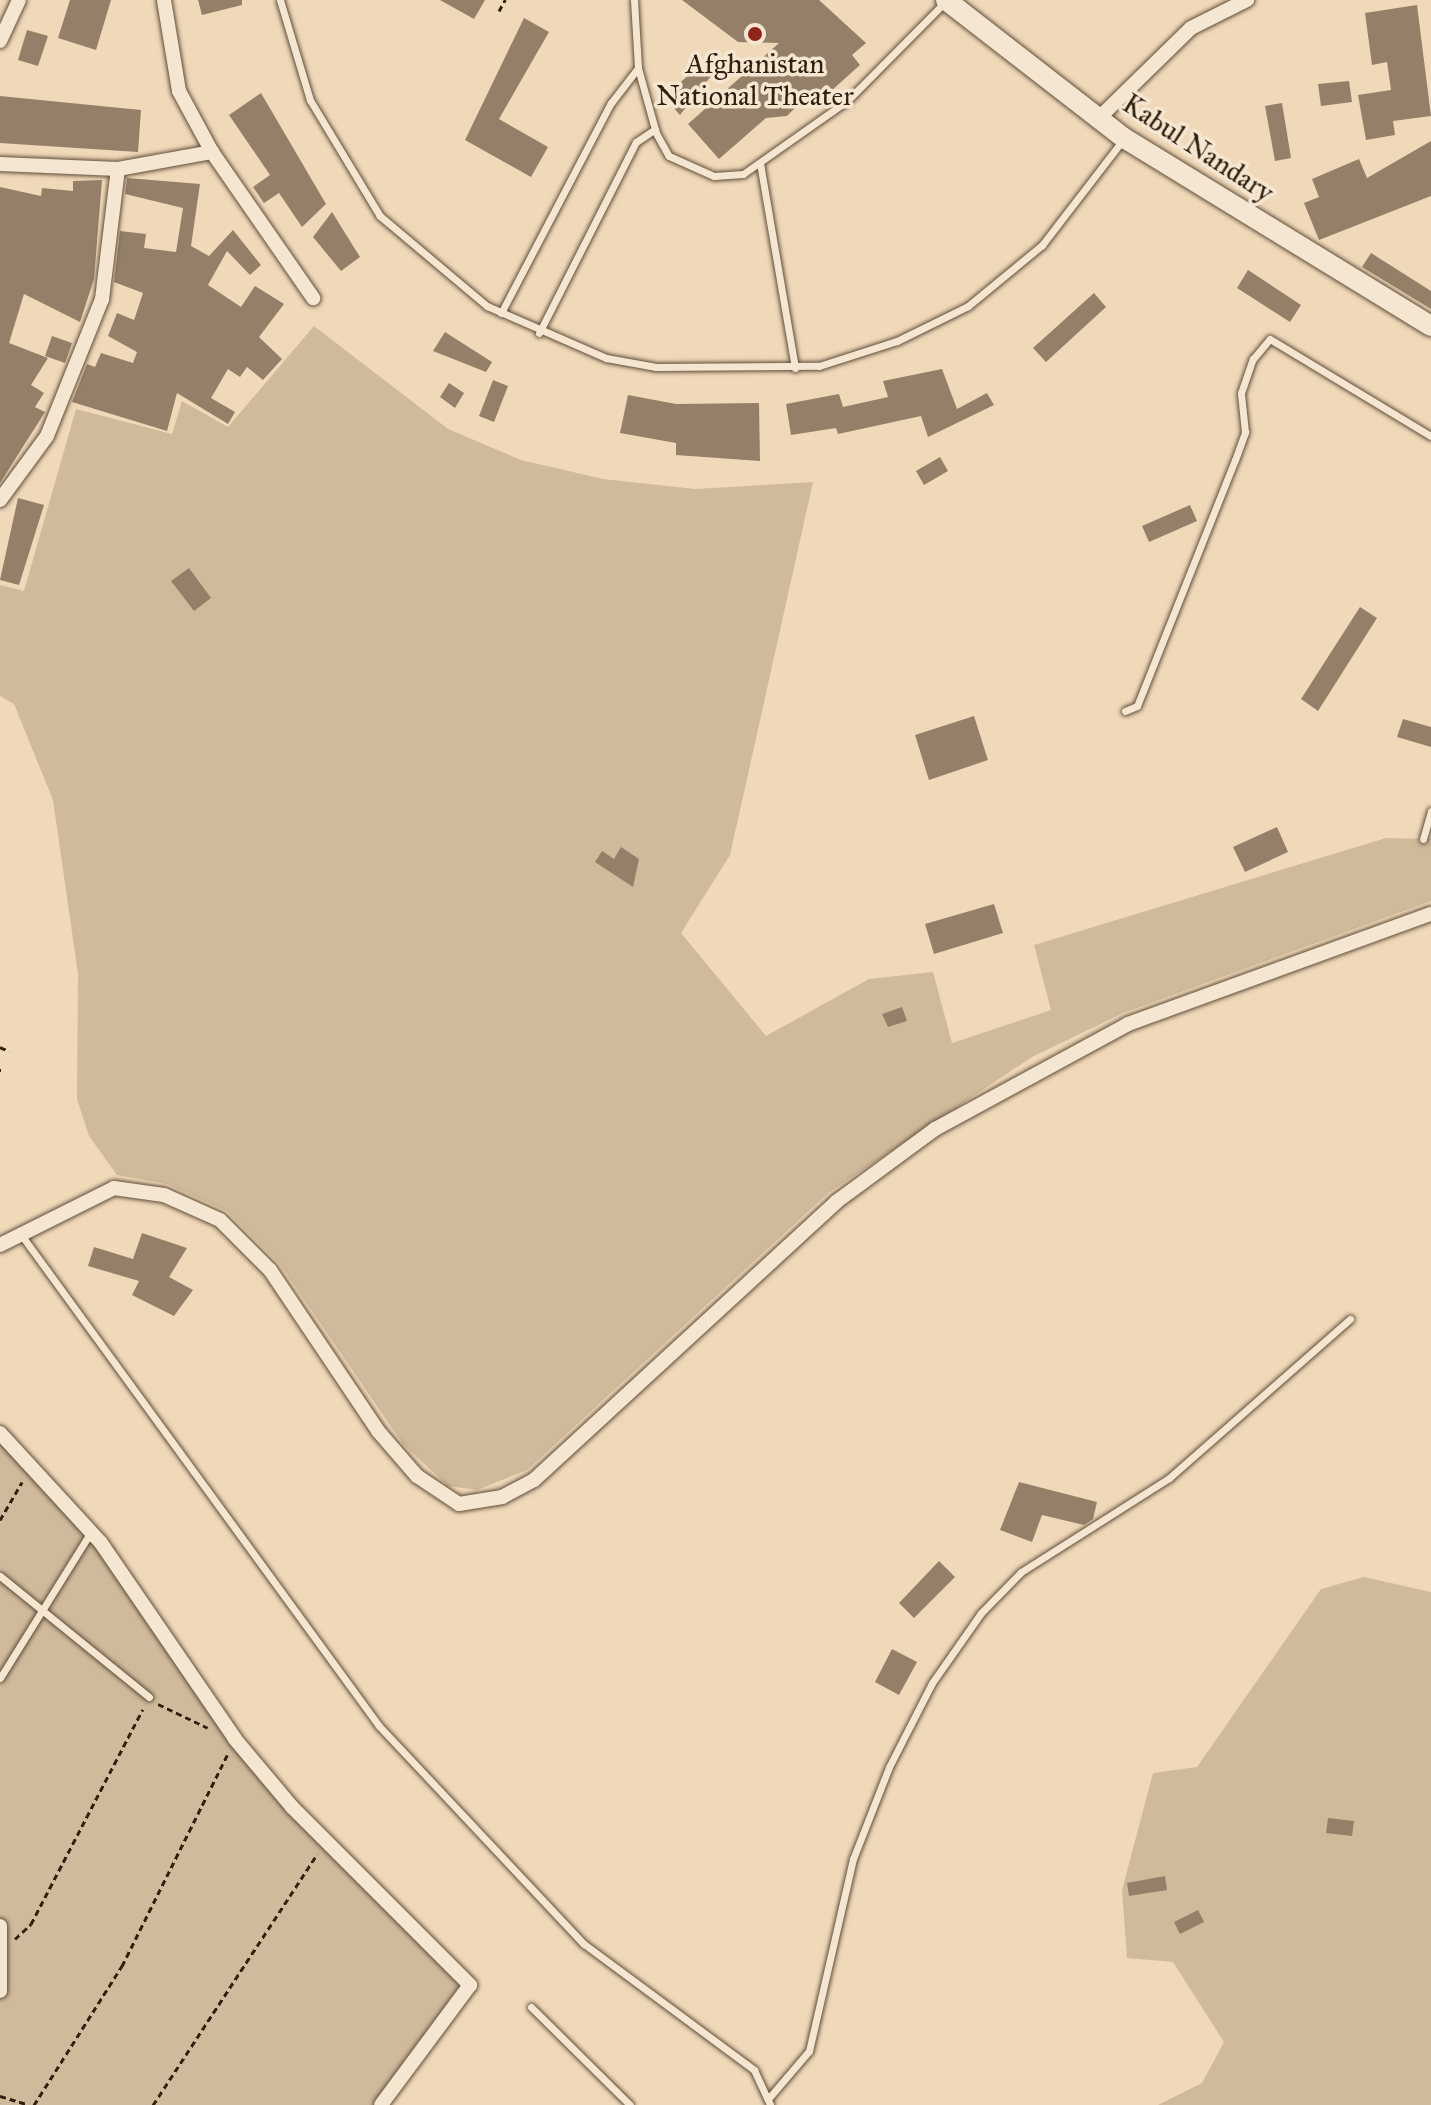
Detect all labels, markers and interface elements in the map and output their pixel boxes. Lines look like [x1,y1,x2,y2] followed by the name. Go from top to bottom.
[746,25,764,43] marker: Afghanistan National Theater
[656,47,854,113] place label: Afghanistan National Theater
[1116,87,1280,209] street label: Kabul Nandary

